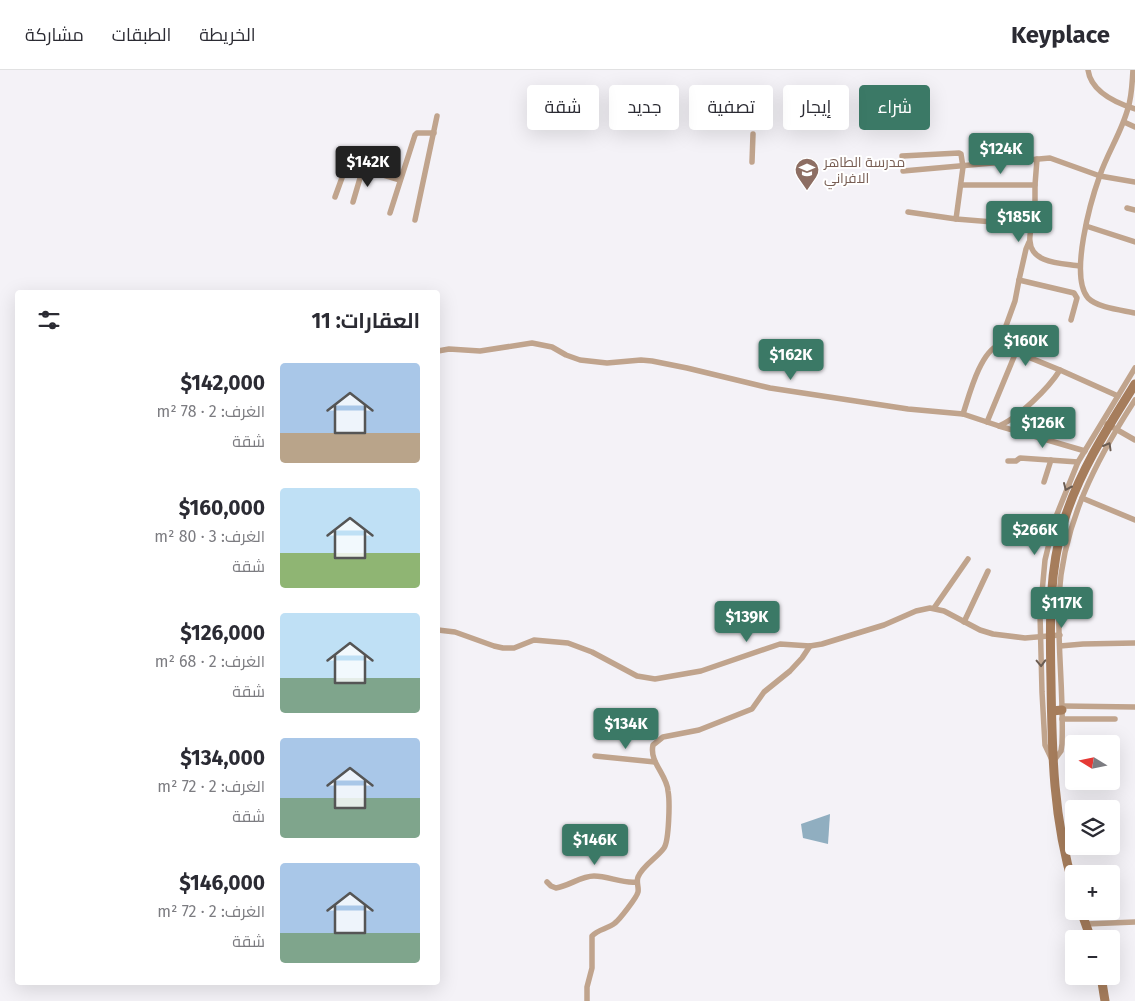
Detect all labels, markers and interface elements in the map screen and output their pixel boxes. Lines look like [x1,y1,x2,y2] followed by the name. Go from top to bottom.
[1011,21,1110,49] text: Keyplace
[25,24,84,46] text: مشاركة
[112,24,171,46] text: الطبقات
[199,24,256,46] text: الخريطة
[527,85,599,130] chip: شقة
[609,85,679,130] chip: جديد
[689,85,773,130] chip: تصفية
[783,85,849,130] chip: إيجار
[859,85,930,130] chip: شراء
[966,132,1036,175] pin: $124K
[980,139,1022,158] text: $124K
[333,146,403,188] pin: $142K
[347,152,389,171] text: $142K
[823,154,905,190] place label: مدرسة الطاهر الافراني
[794,157,820,191] school or university icon: مدرسة الطاهر الافراني
[984,200,1054,243] pin: $185K
[997,207,1041,226] text: $185K
[35,306,63,334] icon: filters
[312,308,420,334] text: العقارات: 11
[991,324,1061,367] pin: $160K
[1004,331,1048,350] text: $160K
[756,338,826,381] pin: $162K
[770,345,812,364] text: $162K
[181,370,265,396] text: $142,000
[320,383,380,443] icon: home
[157,402,265,421] text: الغرف: 2 · 78 m²
[1008,406,1078,449] pin: $126K
[1021,413,1065,432] text: $126K
[232,432,265,451] text: شقة
[1102,443,1112,452] one-way arrow
[1063,482,1074,491] one-way arrow
[179,495,265,521] text: $160,000
[320,508,380,568] icon: home
[1000,514,1070,556] pin: $266K
[1012,520,1058,539] text: $266K
[154,527,265,546] text: الغرف: 3 · 80 m²
[232,557,265,576] text: شقة
[1027,586,1097,629] pin: $117K
[1042,593,1082,612] text: $117K
[712,600,782,643] pin: $139K
[726,607,768,626] text: $139K
[180,620,265,646] text: $126,000
[320,633,380,693] icon: home
[155,652,265,671] text: الغرف: 2 · 68 m²
[1036,659,1047,667] one-way arrow
[232,682,265,701] text: شقة
[591,708,661,750] pin: $134K
[604,714,648,733] text: $134K
[1065,735,1120,790] north arrow
[1065,735,1120,985] map controls
[180,745,265,771] text: $134,000
[320,758,380,818] icon: home
[157,777,265,796] text: الغرف: 2 · 72 m²
[1065,800,1120,855] button: layers
[232,807,265,826] text: شقة
[560,824,630,866] pin: $146K
[573,830,617,849] text: $146K
[1065,865,1120,920] button: +
[179,870,265,896] text: $146,000
[320,883,380,943] icon: home
[157,902,265,921] text: الغرف: 2 · 72 m²
[1065,930,1120,985] button: −
[232,932,265,951] text: شقة

